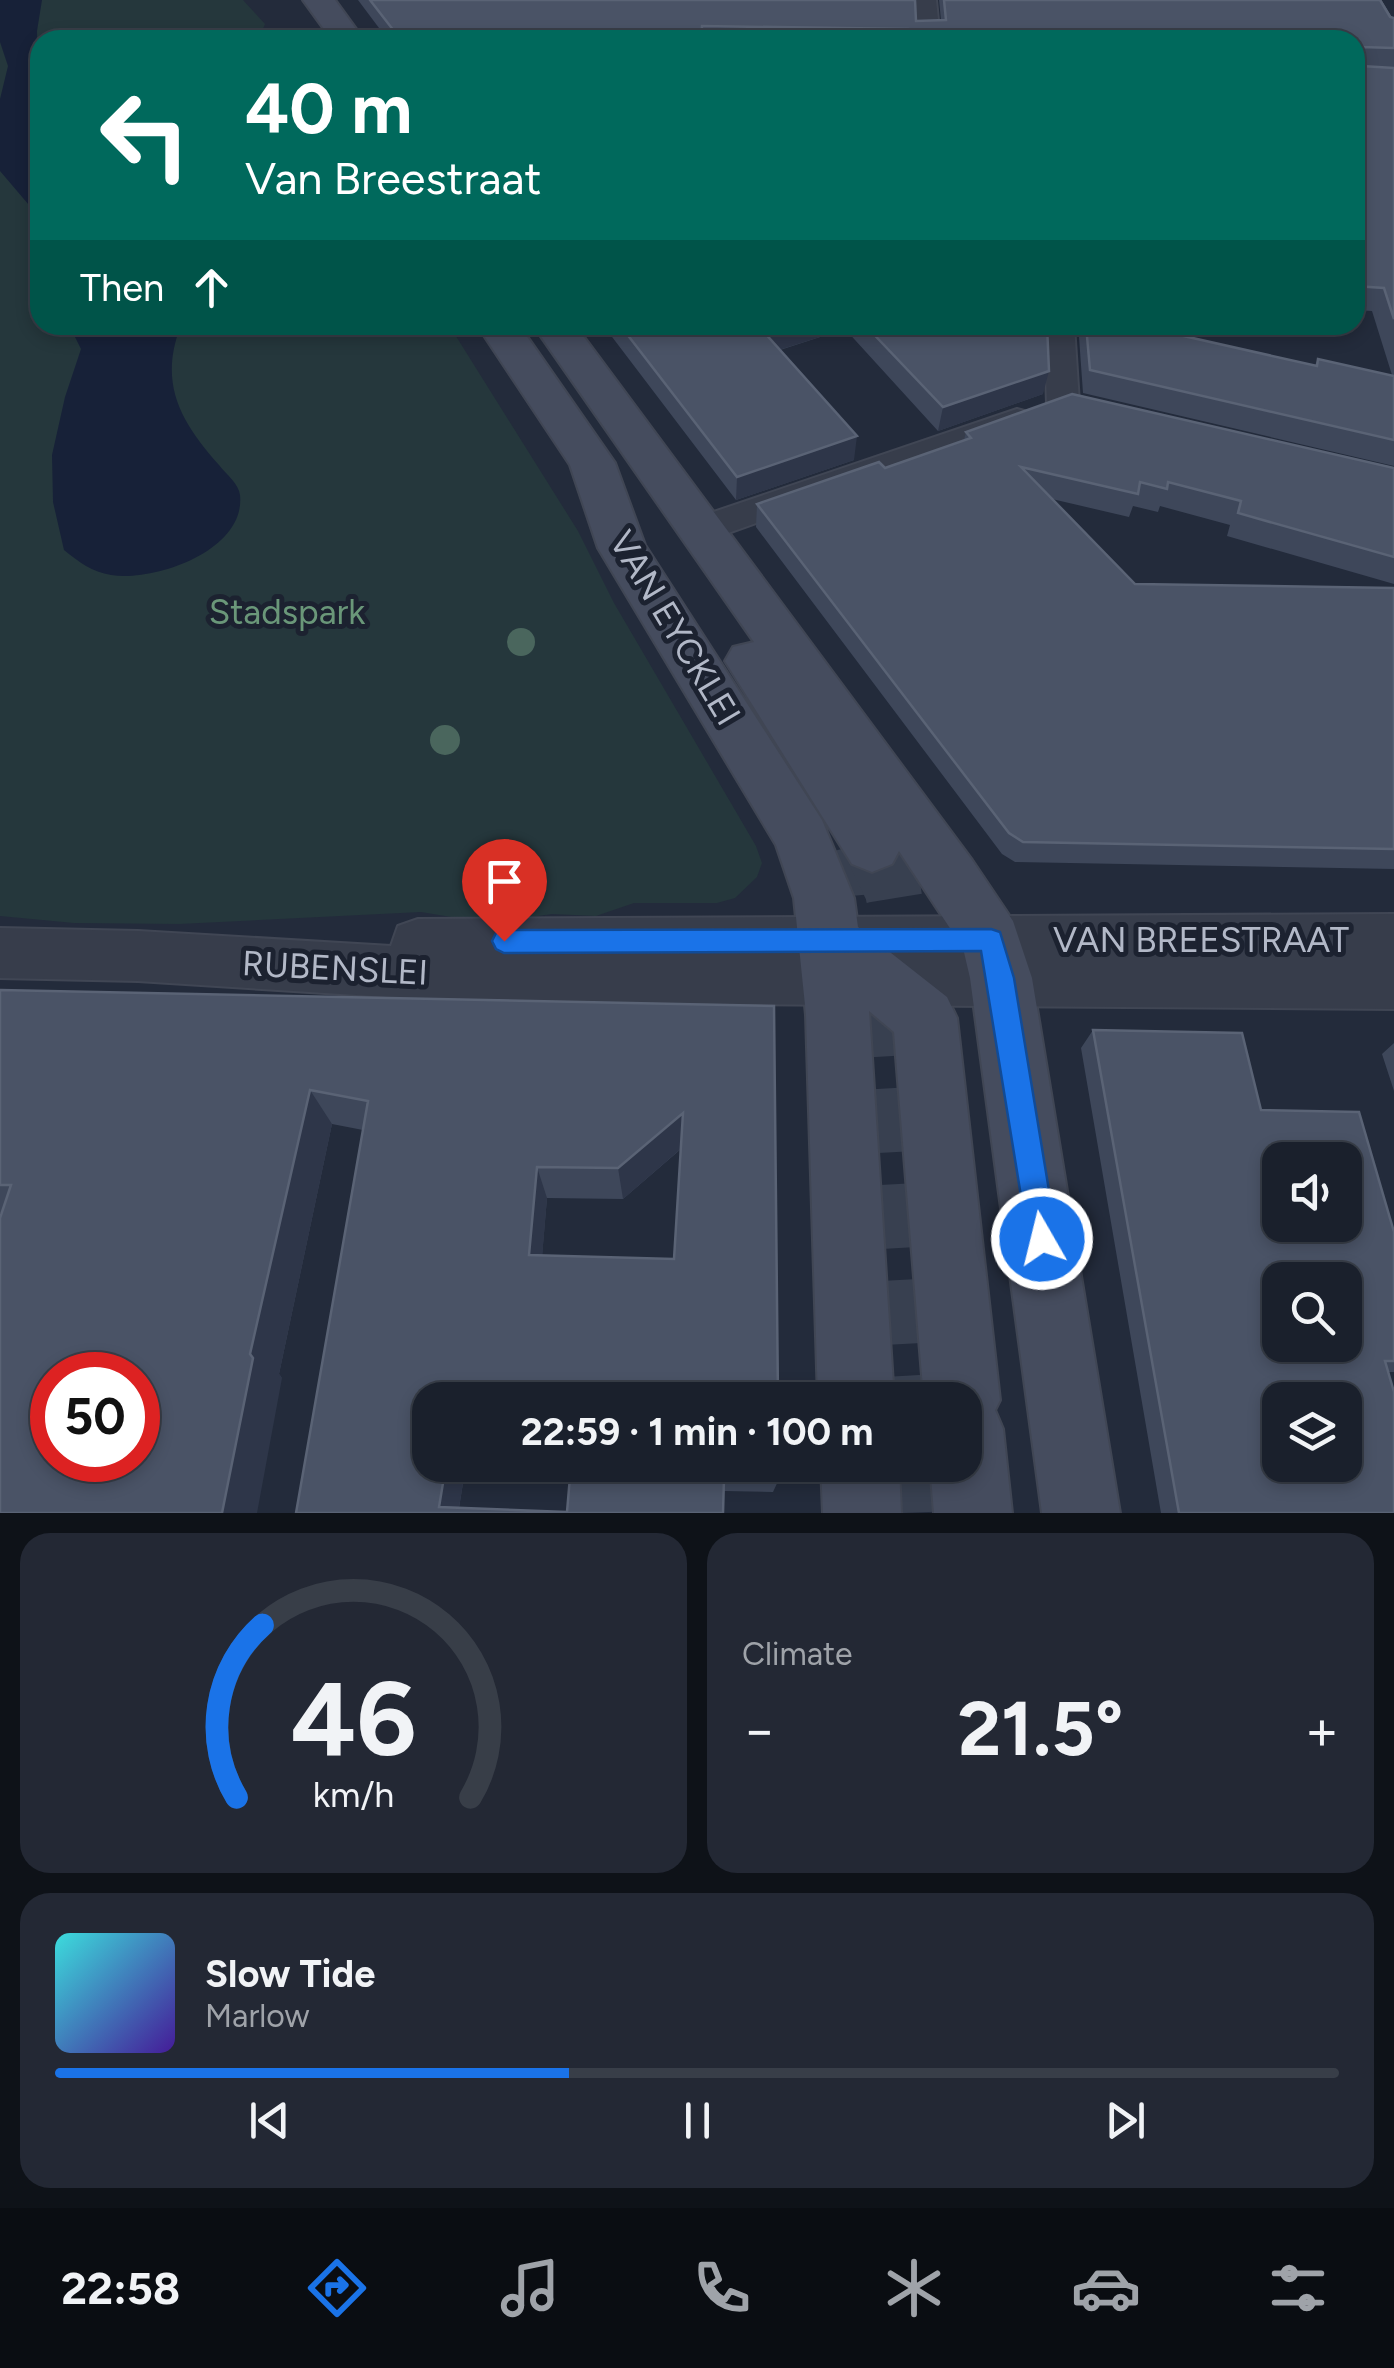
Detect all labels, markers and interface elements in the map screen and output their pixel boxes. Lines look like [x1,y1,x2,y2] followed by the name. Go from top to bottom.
[245,66,412,151] text: 40 m
[80,70,210,200] icon: left
[245,151,542,205] text: Van Breestraat
[184,260,239,315] icon: ahead
[80,265,164,311] text: Then
[601,523,749,733] street label: VAN EYCKLEI
[209,591,365,633] park label: Stadspark
[462,839,547,942] pin
[477,854,532,909] icon: arrive
[1053,919,1349,961] street label: VAN BREESTRAAT
[241,942,429,994] street label: RUBENSLEI
[1262,1142,1362,1482] map controls
[1262,1142,1362,1242] button: sound
[990,1187,1094,1291] position arrow
[1262,1262,1362,1362] button: search
[30,1352,160,1482] speed limit sign: 50
[1262,1382,1362,1482] button: layers
[521,1409,873,1455] text: 22:59 · 1 min · 100 m
[742,1635,853,1673] text: Climate
[290,1656,417,1781] text: 46
[958,1684,1123,1774] text: 21.5°
[742,1697,776,1763] text: −
[1305,1697,1339,1763] text: +
[313,1773,394,1816] text: km/h
[205,1951,375,1997] text: Slow Tide
[205,1997,309,2035] text: Marlow
[242,2093,297,2148] icon: previous
[670,2093,725,2148] icon: pause
[1098,2093,1153,2148] icon: next
[302,2253,372,2323] icon: directions
[495,2253,565,2323] icon: music
[687,2253,757,2323] icon: phone
[879,2253,949,2323] icon: climate
[1071,2253,1141,2323] icon: car
[1263,2253,1333,2323] icon: filters
[61,2261,180,2315] text: 22:58

